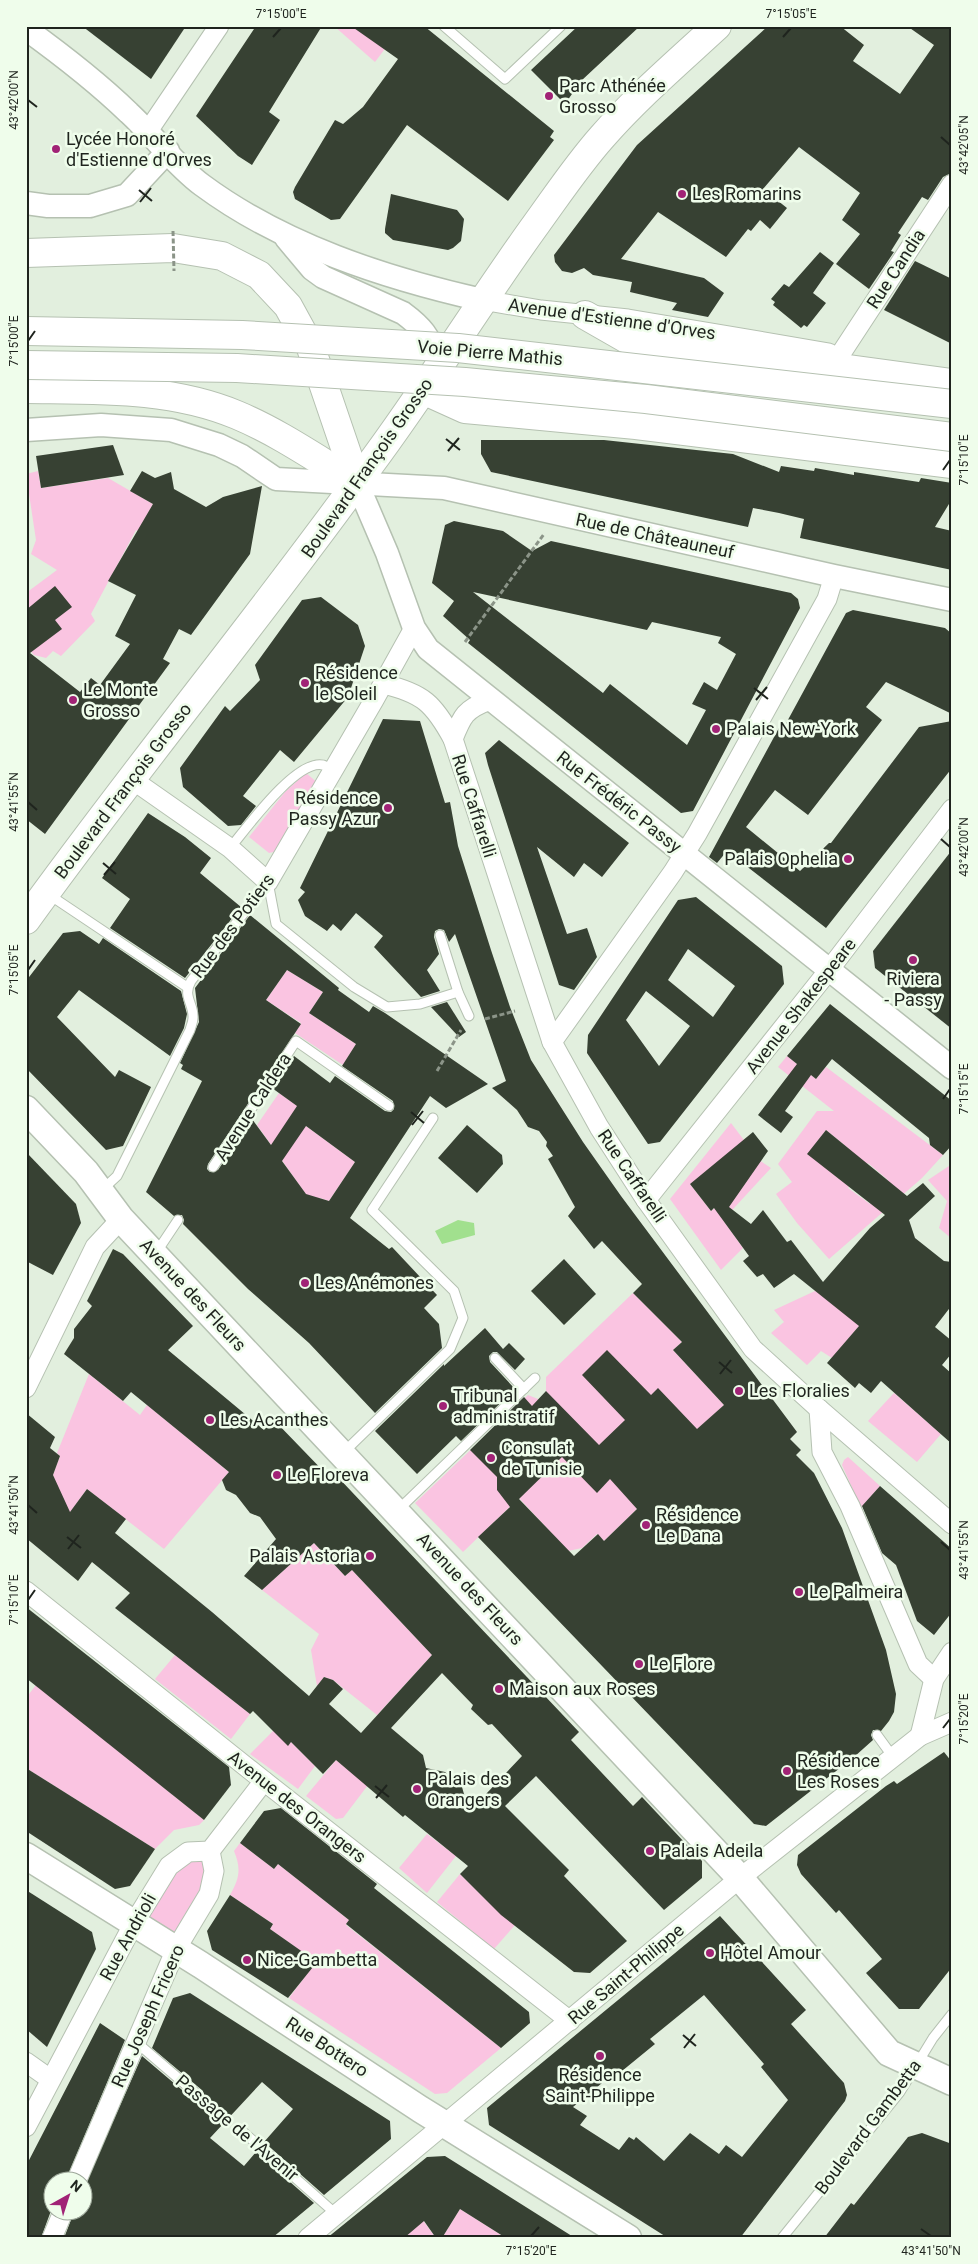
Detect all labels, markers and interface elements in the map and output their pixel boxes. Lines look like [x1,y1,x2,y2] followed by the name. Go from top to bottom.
[256,7,307,21] text: 7°15'00"E
[766,7,817,21] text: 7°15'05"E
[7,70,21,130] text: 43°42'00"N
[559,75,666,117] place label: Parc Athénée Grosso
[543,90,555,102] marker: Parc Athénée Grosso
[957,115,971,175] text: 43°42'05"N
[66,128,212,170] place label: Lycée Honoré d'Estienne d'Orves
[50,143,62,155] marker: Lycée Honoré d'Estienne d'Orves
[692,183,802,204] place label: Les Romarins
[676,188,688,200] marker: Les Romarins
[862,225,929,313] street label: Rue Candia
[507,294,717,343] street label: Avenue d'Estienne d'Orves
[7,315,21,366] text: 7°15'00"E
[416,336,564,369] street label: Voie Pierre Mathis
[296,374,437,562] street label: Boulevard François Grosso
[957,434,971,485] text: 7°15'10"E
[574,508,737,563] street label: Rue de Châteauneuf
[315,662,398,704] place label: Résidence le Soleil
[299,677,311,689] marker: Résidence le Soleil
[83,679,158,721] place label: Le Monte Grosso
[67,694,79,706] marker: Le Monte Grosso
[50,699,196,883] street label: Boulevard François Grosso
[726,718,857,739] place label: Palais New-York
[710,723,722,735] marker: Palais New-York
[553,746,686,857] street label: Rue Frédéric Passy
[448,752,501,860] street label: Rue Caffarelli
[7,772,21,832] text: 43°41'55"N
[289,787,378,829] place label: Résidence Passy Azur
[382,802,394,814] marker: Résidence Passy Azur
[957,817,971,877] text: 43°42'00"N
[724,848,838,869] place label: Palais Ophelia
[842,853,854,865] marker: Palais Ophelia
[187,869,279,982] street label: Rue des Potiers
[741,934,860,1078] street label: Avenue Shakespeare
[7,944,21,995] text: 7°15'05"E
[907,954,919,966] marker: Riviera - Passy
[884,968,942,1010] place label: Riviera - Passy
[210,1049,295,1165] street label: Avenue Caldera
[957,1063,971,1114] text: 7°15'15"E
[594,1125,671,1226] street label: Rue Caffarelli
[136,1234,251,1355] street label: Avenue des Fleurs
[315,1272,434,1293] place label: Les Anémones
[299,1277,311,1289] marker: Les Anémones
[749,1380,850,1401] place label: Les Floralies
[453,1385,555,1427] place label: Tribunal administratif
[733,1385,745,1397] marker: Les Floralies
[437,1400,449,1412] marker: Tribunal administratif
[220,1409,329,1430] place label: Les Acanthes
[204,1414,216,1426] marker: Les Acanthes
[501,1437,582,1479] place label: Consulat de Tunisie
[485,1452,497,1464] marker: Consulat de Tunisie
[287,1464,369,1485] place label: Le Floreva
[271,1469,283,1481] marker: Le Floreva
[7,1475,21,1535] text: 43°41'50"N
[656,1504,739,1546] place label: Résidence Le Dana
[640,1519,652,1531] marker: Résidence Le Dana
[957,1520,971,1580] text: 43°41'55"N
[413,1528,528,1649] street label: Avenue des Fleurs
[249,1545,360,1566] place label: Palais Astoria
[364,1550,376,1562] marker: Palais Astoria
[7,1574,21,1625] text: 7°15'10"E
[809,1581,903,1602] place label: Le Palmeira
[793,1586,805,1598] marker: Le Palmeira
[649,1653,713,1674] place label: Le Flore
[633,1658,645,1670] marker: Le Flore
[509,1678,655,1699] place label: Maison aux Roses
[493,1683,505,1695] marker: Maison aux Roses
[957,1693,971,1744] text: 7°15'20"E
[224,1746,371,1867] street label: Avenue des Orangers
[797,1750,880,1792] place label: Résidence Les Roses
[781,1765,793,1777] marker: Résidence Les Roses
[427,1768,509,1810] place label: Palais des Orangers
[411,1783,423,1795] marker: Palais des Orangers
[660,1840,763,1861] place label: Palais Adeila
[644,1845,656,1857] marker: Palais Adeila
[95,1890,160,1984] street label: Rue Andrioli
[563,1919,688,2028] street label: Rue Saint-Philippe
[107,1941,188,2090] street label: Rue Joseph Fricero
[720,1942,821,1963] place label: Hôtel Amour
[704,1947,716,1959] marker: Hôtel Amour
[257,1949,377,1970] place label: Nice-Gambetta
[241,1954,253,1966] marker: Nice-Gambetta
[282,2012,372,2081] street label: Rue Bottero
[594,2050,606,2062] marker: Résidence Saint-Philippe
[810,2055,925,2198] street label: Boulevard Gambetta
[545,2064,655,2106] place label: Résidence Saint-Philippe
[172,2070,303,2185] street label: Passage de l'Avenir
[42,2172,92,2222] north arrow
[67,2177,85,2195] text: N
[506,2244,557,2258] text: 7°15'20"E
[901,2244,961,2258] text: 43°41'50"N

